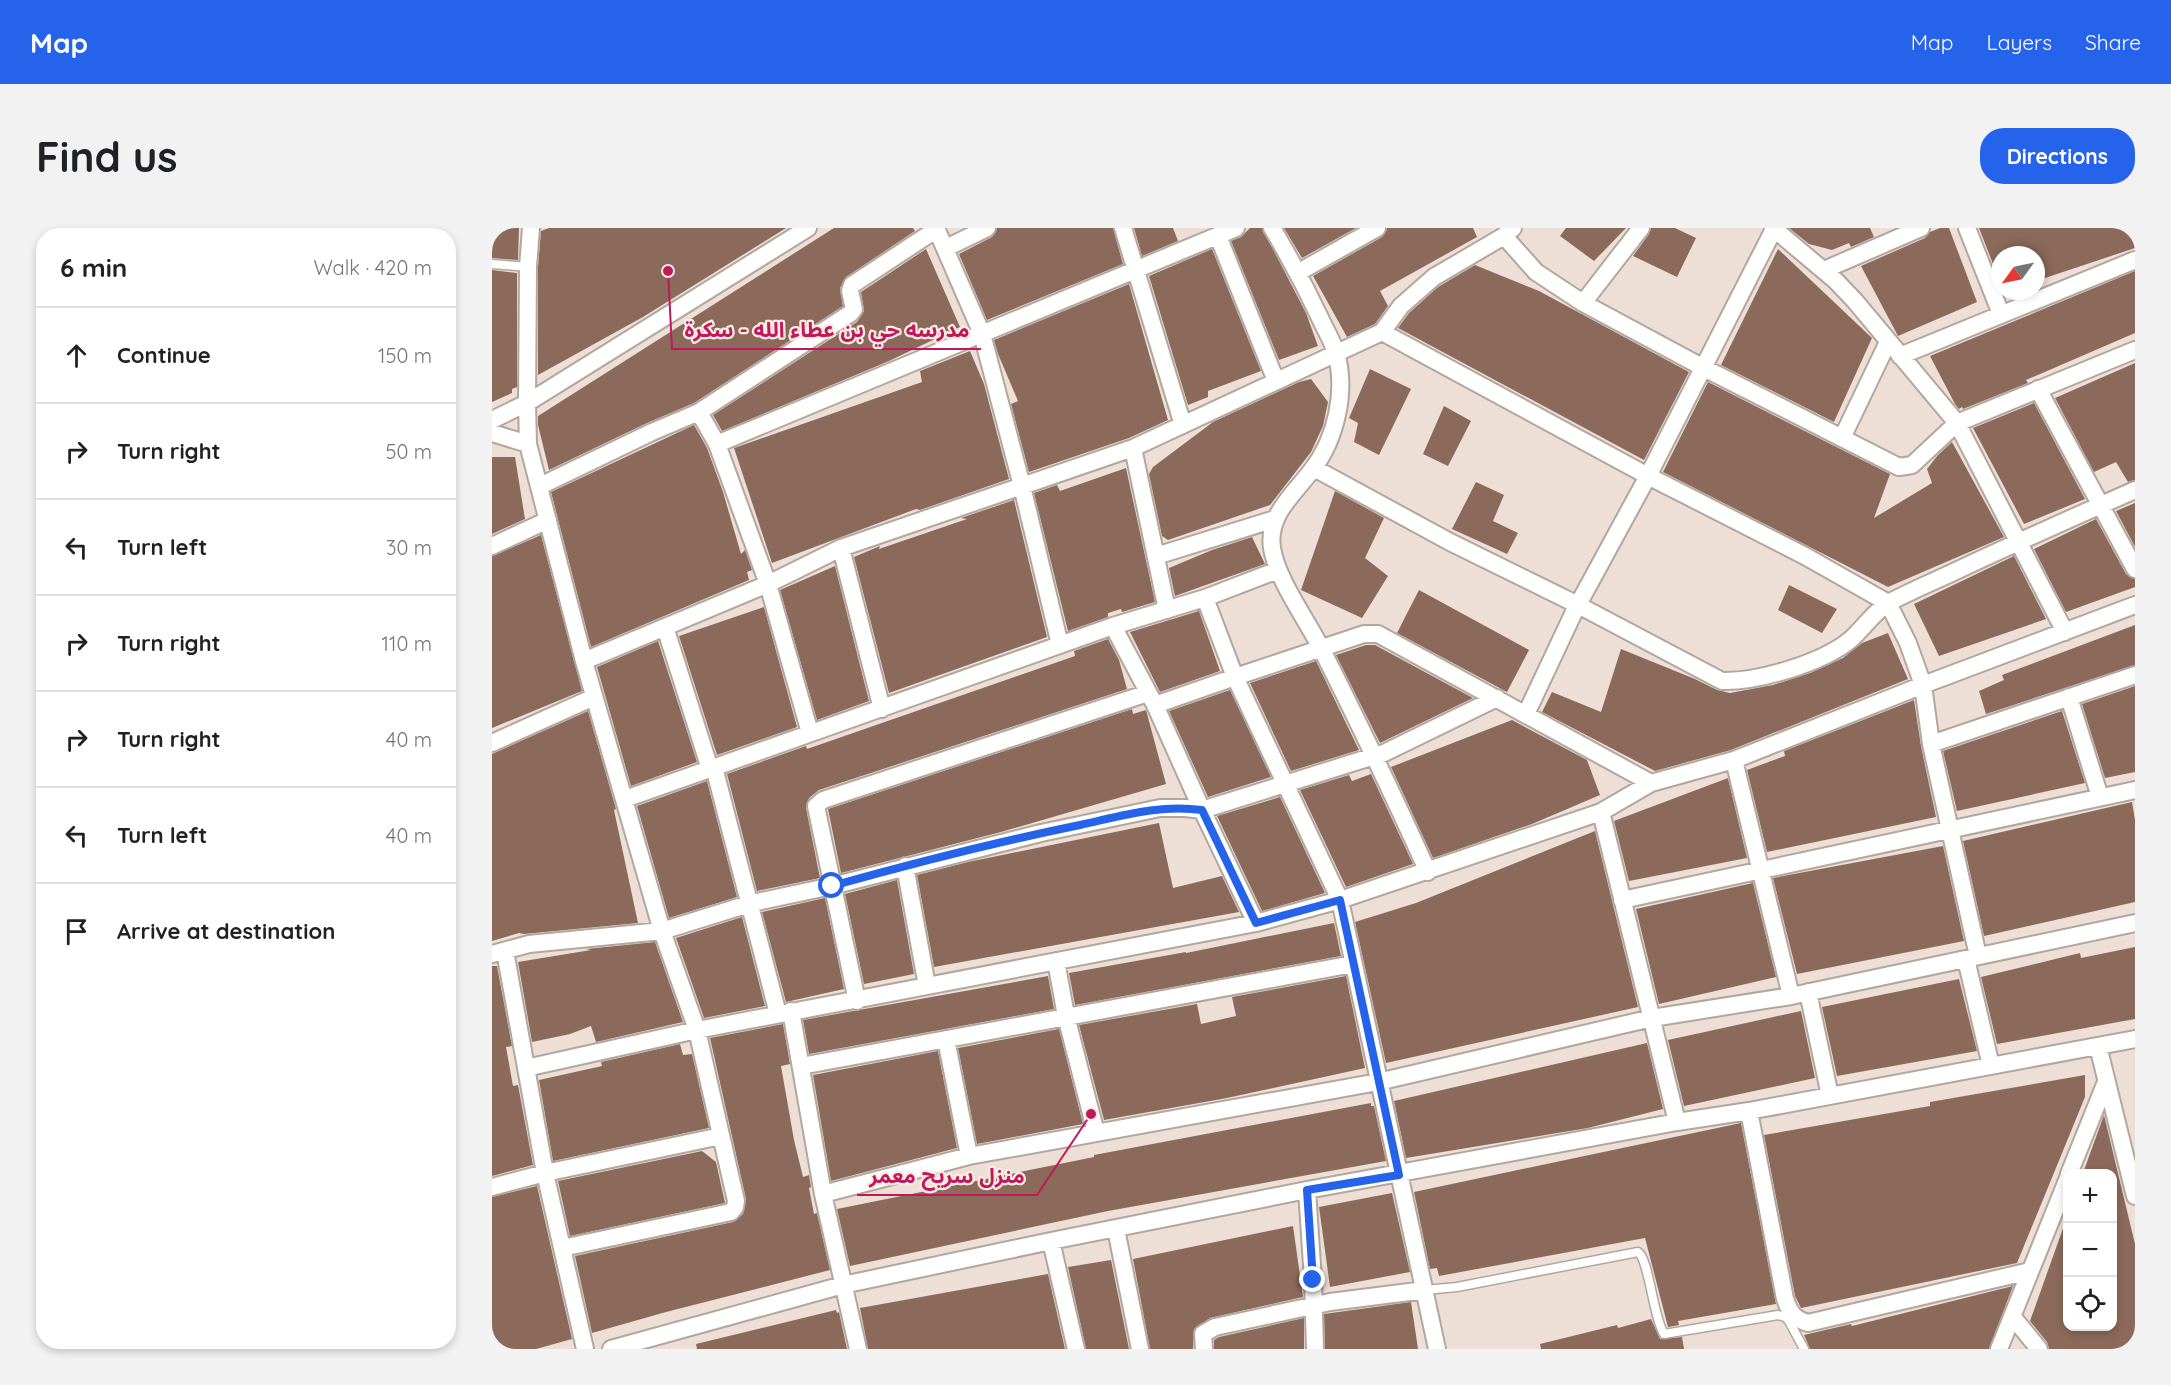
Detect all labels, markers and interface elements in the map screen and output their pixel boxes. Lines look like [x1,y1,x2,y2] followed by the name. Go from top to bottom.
[30,25,88,60] text: Map
[1911,29,1954,55] text: Map
[1987,29,2052,55] text: Layers
[2085,29,2141,55] text: Share
[1980,128,2135,184] button: Directions
[36,130,178,183] text: Find us
[1991,246,2045,300] north arrow
[60,251,127,284] text: 6 min
[313,255,432,280] text: Walk · 420 m
[672,310,981,349] callout: مدرسه حي بن عطاء الله - سكرة
[684,316,970,347] text: مدرسه حي بن عطاء الله - سكرة
[60,339,93,372] icon: ahead
[117,341,211,369] text: Continue
[378,343,432,368] text: 150 m
[60,435,93,468] icon: right
[117,437,221,465] text: Turn right
[386,439,432,464] text: 50 m
[60,531,93,564] icon: left
[117,533,207,561] text: Turn left
[386,535,432,560] text: 30 m
[60,627,93,660] icon: right
[117,629,221,657] text: Turn right
[382,631,432,656] text: 110 m
[60,723,93,756] icon: right
[117,725,221,753] text: Turn right
[386,727,432,752] text: 40 m
[60,819,93,852] icon: left
[117,821,207,849] text: Turn left
[386,823,432,848] text: 40 m
[818,872,844,898] route start
[60,915,93,948] icon: arrive
[117,917,335,945] text: Arrive at destination
[857,1156,1037,1195] callout: منزل سريح معمر
[868,1162,1025,1191] text: منزل سريح معمر
[2063,1169,2117,1331] map controls
[2063,1169,2117,1223] button: +
[2063,1223,2117,1277] button: −
[1299,1266,1325,1292] route end
[2063,1277,2117,1331] button: locate

